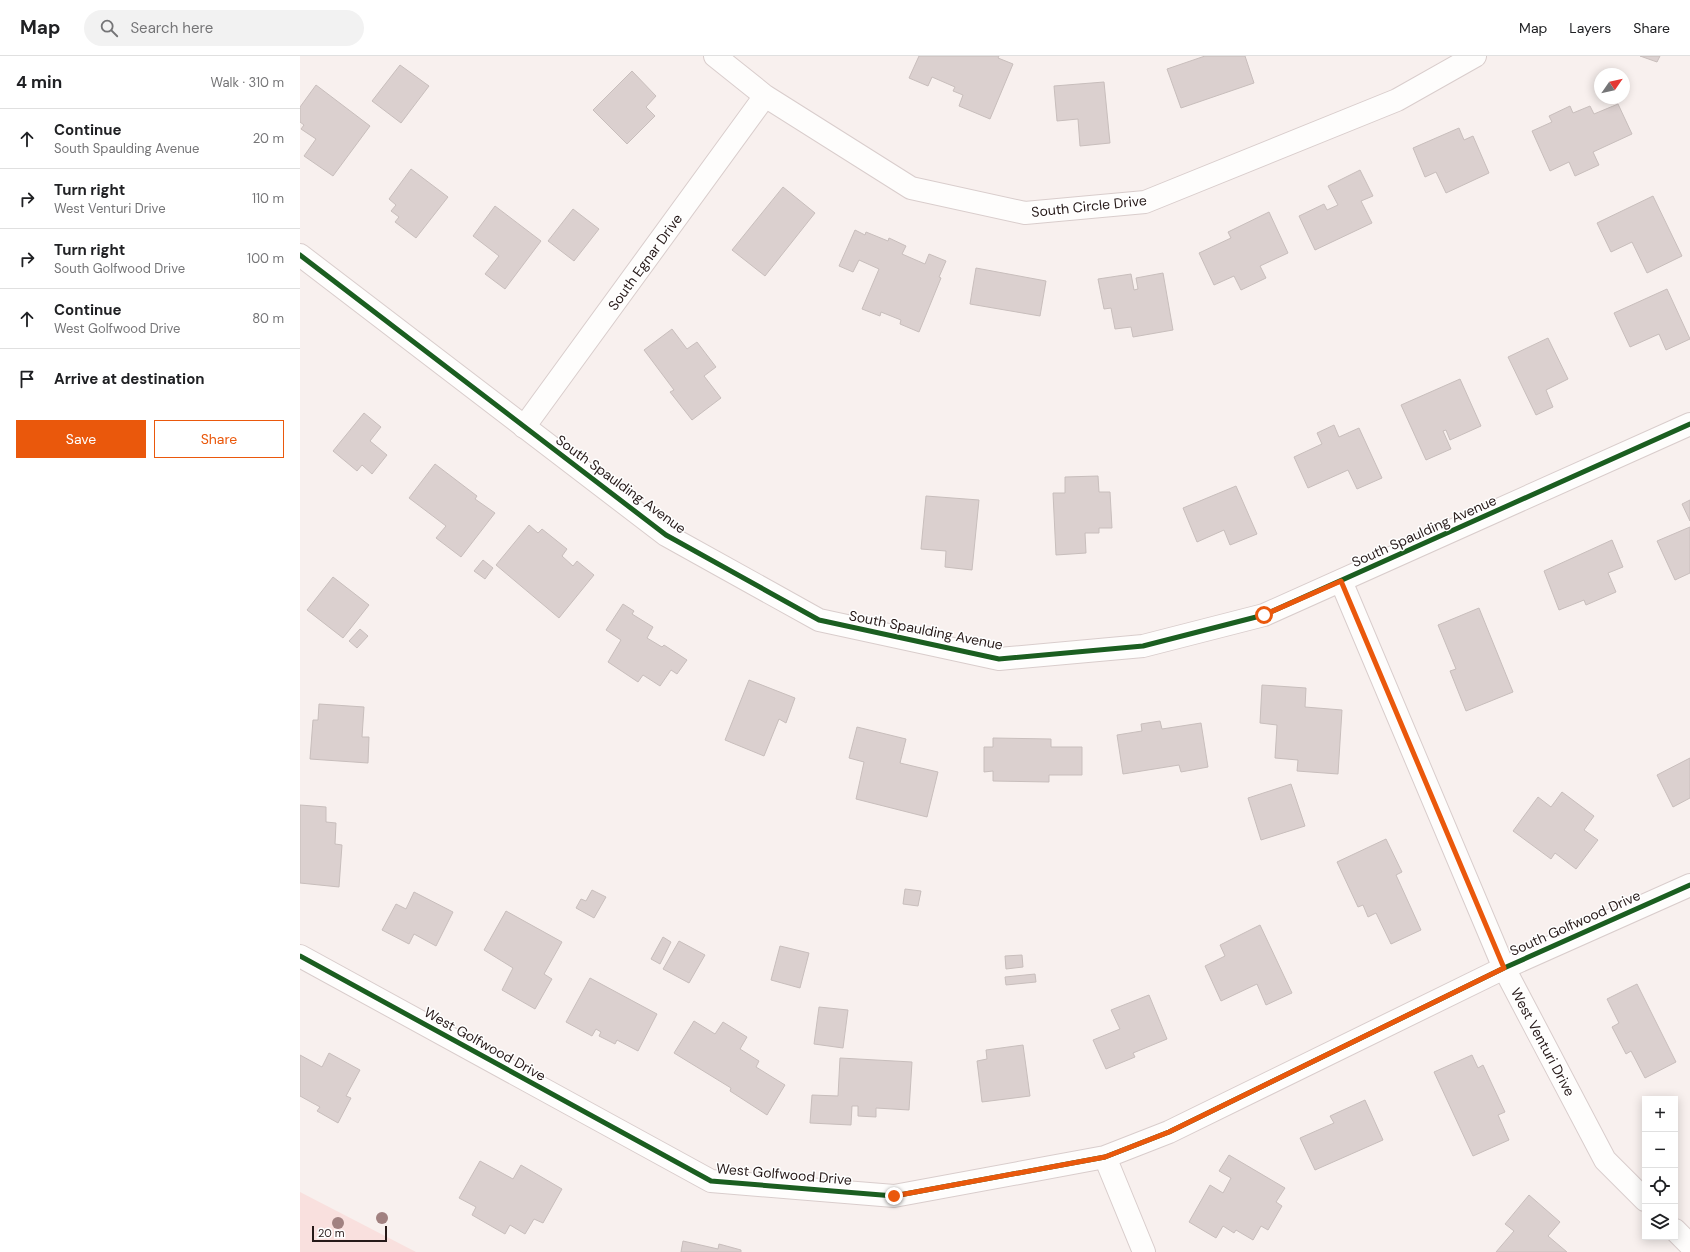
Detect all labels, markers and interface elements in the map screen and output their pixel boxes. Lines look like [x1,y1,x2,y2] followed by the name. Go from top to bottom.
[84,10,364,46] search box
[20,15,60,40] text: Map
[98,17,120,39] icon: search
[130,18,213,38] text: Search here
[1519,19,1547,37] text: Map
[1569,19,1611,37] text: Layers
[1633,19,1670,37] text: Share
[1594,68,1630,104] north arrow
[16,71,62,93] text: 4 min
[211,74,284,91] text: Walk · 310 m
[54,120,122,140] text: Continue
[16,128,38,150] icon: ahead
[253,130,284,147] text: 20 m
[54,140,199,157] text: South Spaulding Avenue
[54,180,125,200] text: Turn right
[16,188,38,210] icon: right
[252,190,284,207] text: 110 m
[1030,191,1148,221] street label: South Circle Drive
[54,200,166,217] text: West Venturi Drive
[604,210,686,314] street label: South Egnar Drive
[54,240,125,260] text: Turn right
[16,248,38,270] icon: right
[247,250,284,267] text: 100 m
[54,260,185,277] text: South Golfwood Drive
[54,300,122,320] text: Continue
[16,308,38,330] icon: ahead
[252,310,284,327] text: 80 m
[54,320,180,337] text: West Golfwood Drive
[16,368,38,390] icon: arrive
[54,369,205,389] text: Arrive at destination
[16,420,146,458] button: Save
[154,420,284,458] button: Share
[552,431,690,537] street label: South Spaulding Avenue
[1349,491,1499,571] street label: South Spaulding Avenue
[847,606,1005,654] street label: South Spaulding Avenue
[1255,606,1273,624] route start
[1507,886,1643,960] street label: South Golfwood Drive
[1507,985,1579,1099] street label: West Venturi Drive
[421,1003,549,1085] street label: West Golfwood Drive
[1642,1096,1678,1240] map controls
[1642,1096,1678,1132] button: +
[1642,1132,1678,1168] button: −
[715,1159,853,1189] street label: West Golfwood Drive
[1642,1168,1678,1204] button: locate
[885,1187,903,1205] route end
[1642,1204,1678,1240] button: layers
[312,1224,387,1243] scale bar
[318,1226,344,1240] text: 20 m

